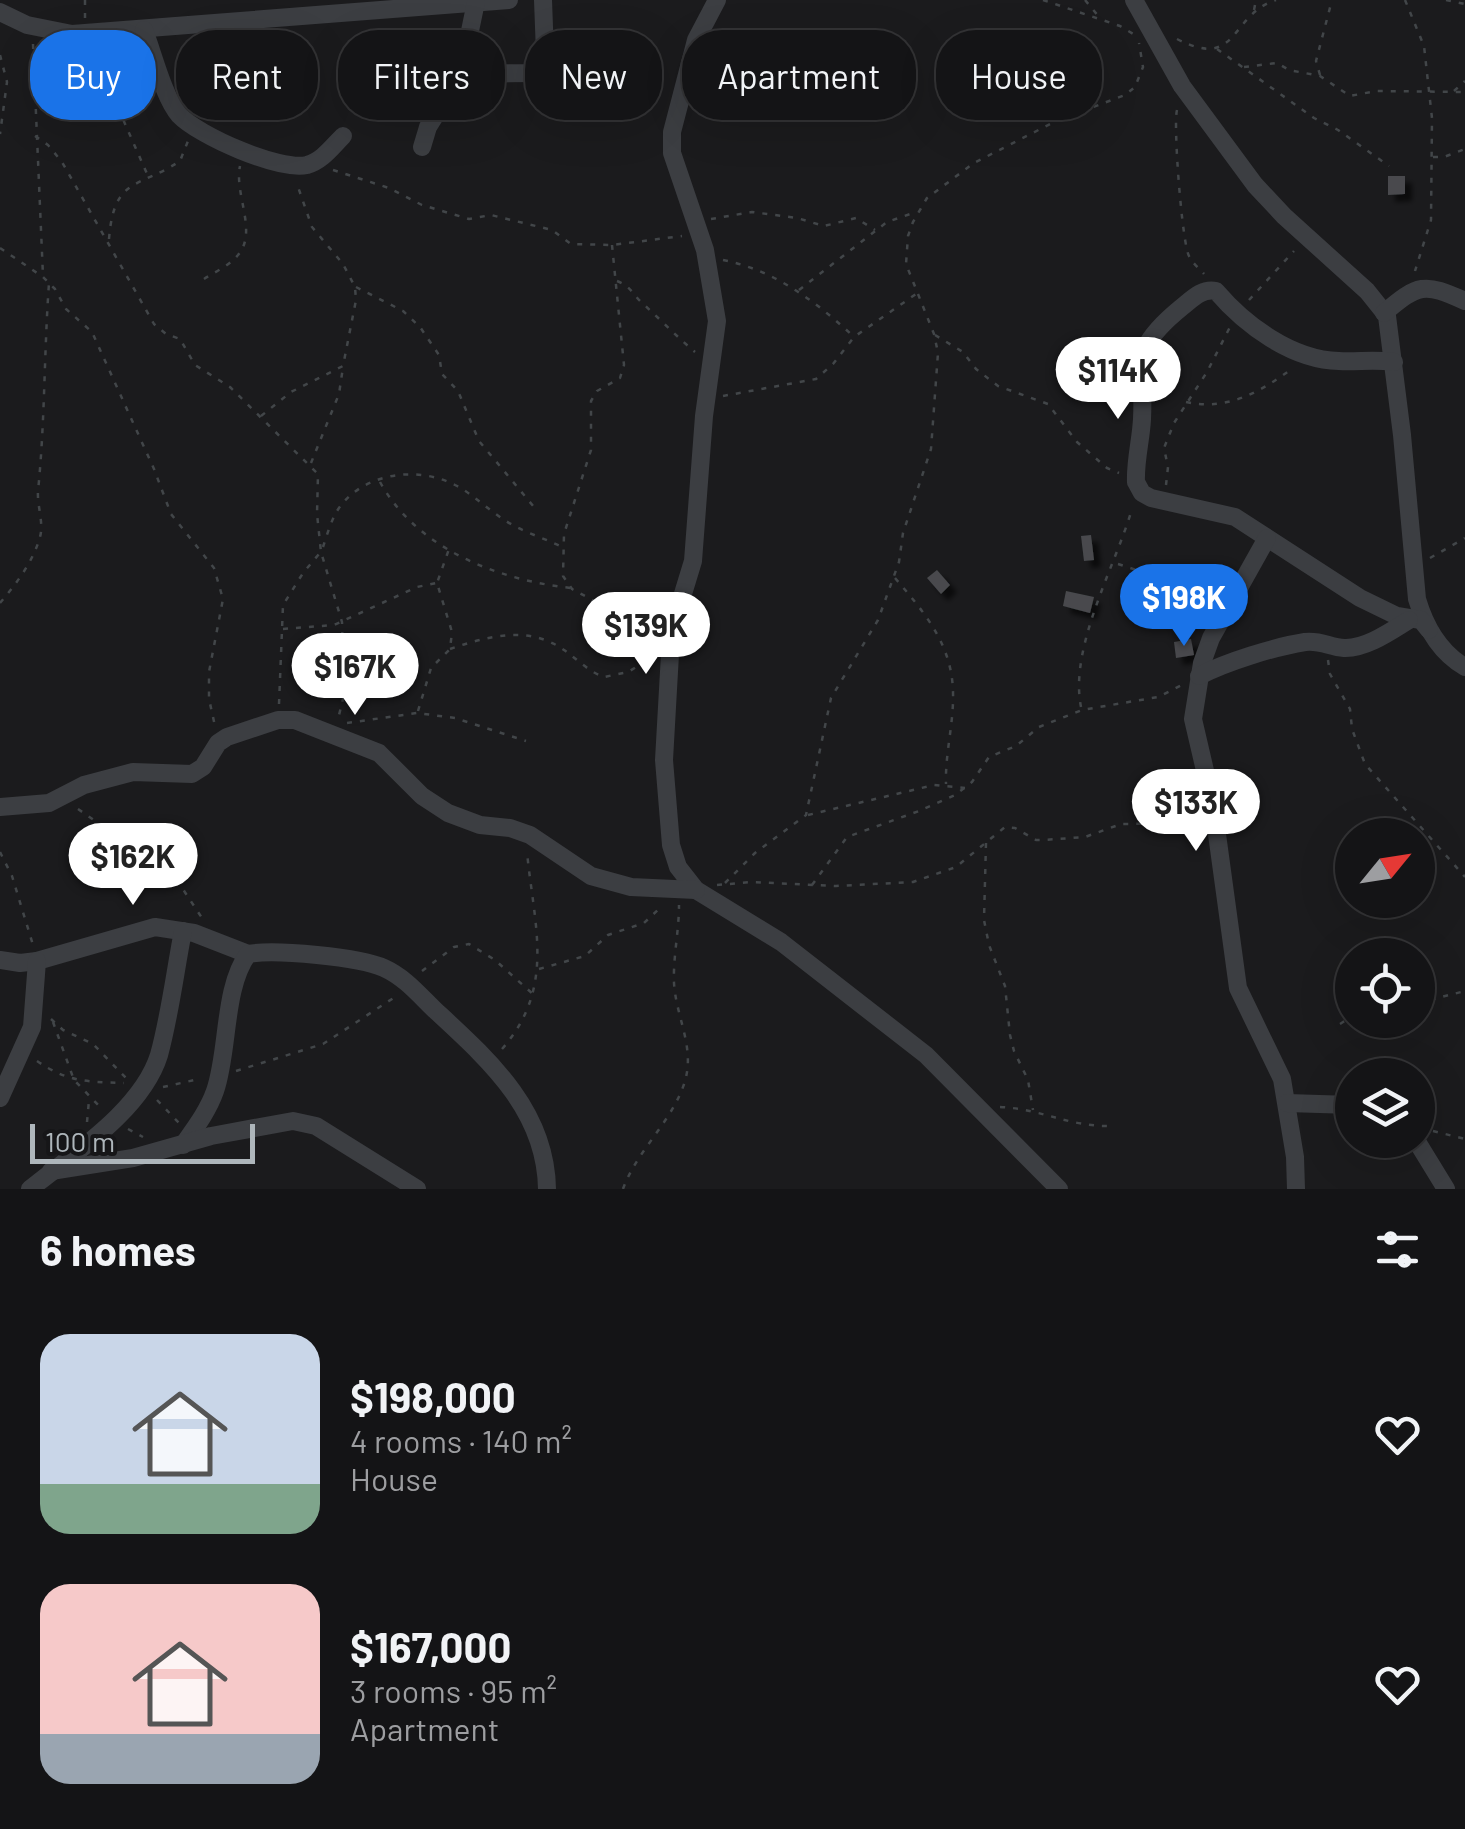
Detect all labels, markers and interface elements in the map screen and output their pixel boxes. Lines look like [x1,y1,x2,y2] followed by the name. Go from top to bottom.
[30,30,156,120] chip: Buy
[176,30,318,120] chip: Rent
[338,30,505,120] chip: Filters
[525,30,662,120] chip: New
[682,30,916,120] chip: Apartment
[936,30,1102,120] chip: House
[1048,337,1188,422] pin: $114K
[1078,350,1158,388] text: $114K
[1114,564,1254,649] pin: $198K
[1142,577,1226,615] text: $198K
[576,592,716,677] pin: $139K
[604,605,688,643] text: $139K
[285,633,425,718] pin: $167K
[314,646,396,684] text: $167K
[1126,769,1266,854] pin: $133K
[1154,782,1238,820] text: $133K
[1335,818,1435,918] north arrow
[1335,818,1435,1158] map controls
[63,823,203,908] pin: $162K
[91,836,175,874] text: $162K
[1335,938,1435,1038] button: locate
[1335,1058,1435,1158] button: layers
[30,1119,255,1164] scale bar
[45,1124,115,1158] text: 100 m
[1370,1222,1425,1277] icon: filters
[40,1224,196,1274] text: 6 homes
[350,1371,516,1421] text: $198,000
[120,1374,240,1494] icon: home
[1370,1407,1425,1462] icon: heart
[350,1421,572,1459] text: 4 rooms · 140 m²
[350,1459,438,1497] text: House
[350,1621,511,1671] text: $167,000
[120,1624,240,1744] icon: home
[1370,1657,1425,1712] icon: heart
[350,1671,557,1709] text: 3 rooms · 95 m²
[350,1709,499,1747] text: Apartment

